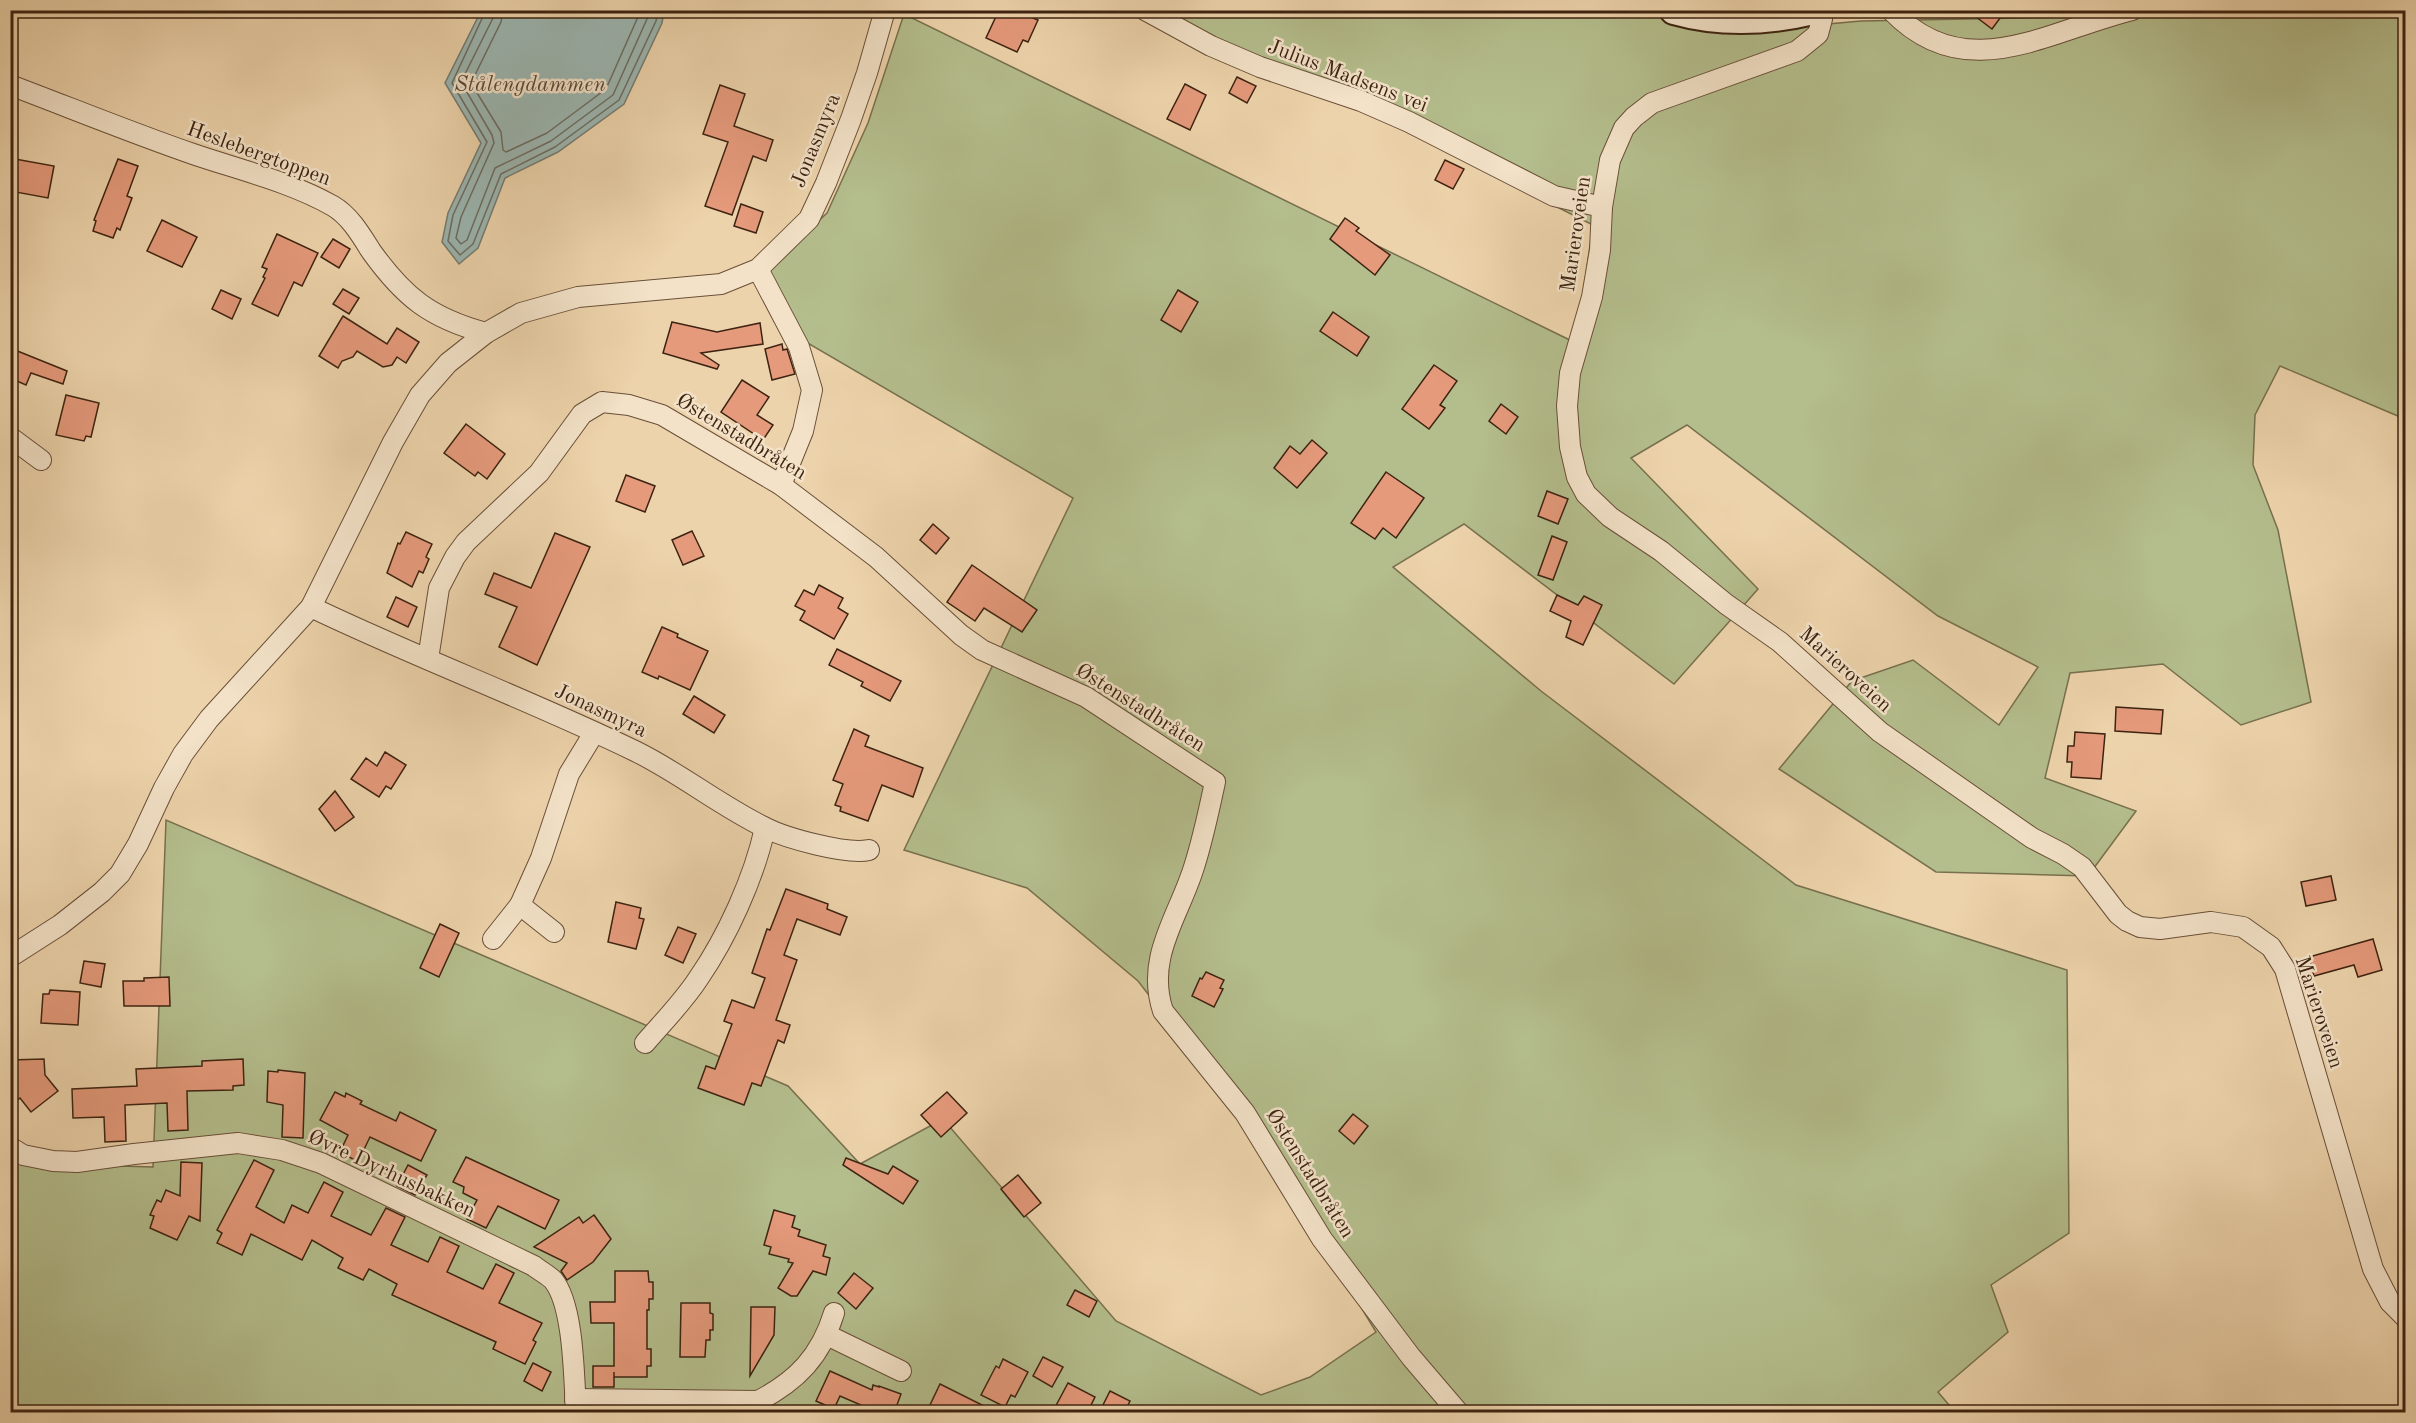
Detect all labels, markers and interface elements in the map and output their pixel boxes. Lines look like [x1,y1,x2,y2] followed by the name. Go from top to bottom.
[1265,36,1430,117] street label: Julius Madsens vei
[454,74,606,96] water label: Stålengdammen
[788,91,845,191] street label: Jonasmyra
[184,119,333,190] street label: Heslebergtoppen
[1558,175,1595,293] street label: Marieroveien
[672,390,810,484] street label: Østenstadbråten
[1795,623,1895,717] street label: Marieroveien
[1072,660,1209,756] street label: Østenstadbråten
[551,681,650,742] street label: Jonasmyra
[2291,954,2347,1071] street label: Marieroveien
[1262,1105,1358,1242] street label: Østenstadbråten
[305,1126,478,1222] street label: Øvre Dyrhusbakken

